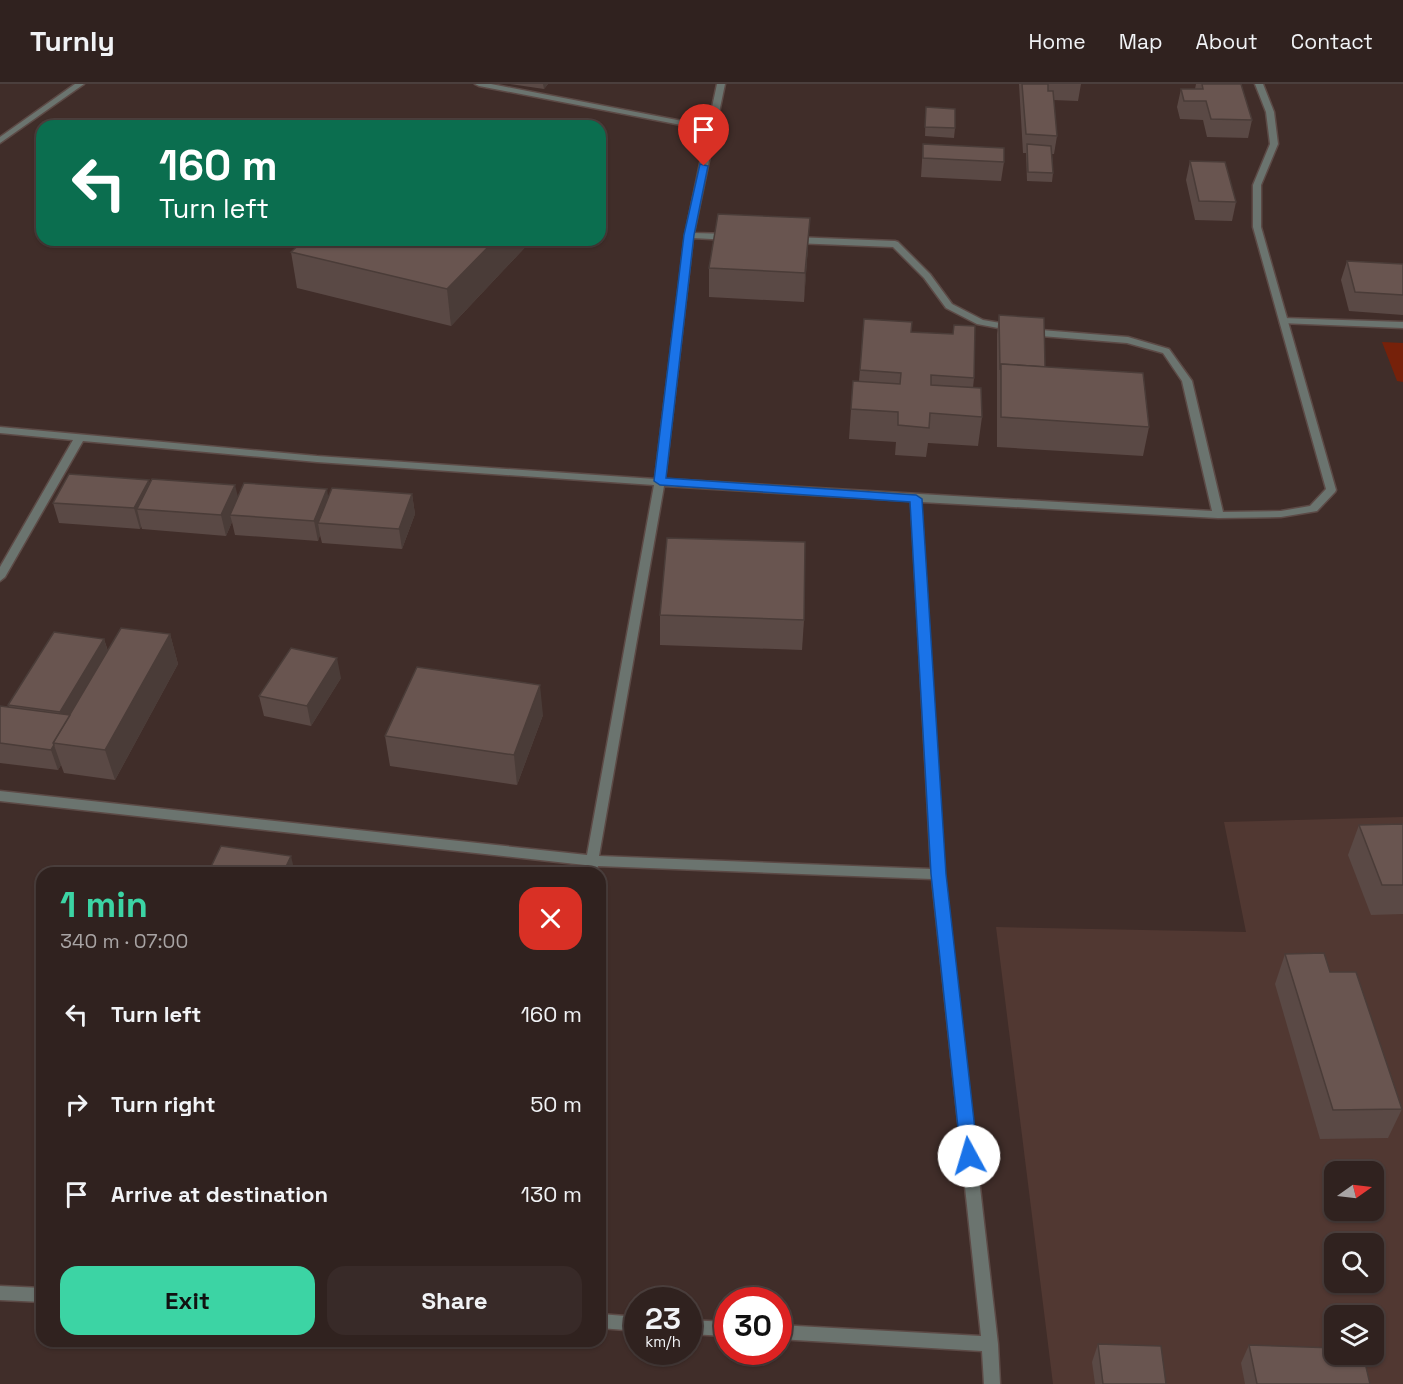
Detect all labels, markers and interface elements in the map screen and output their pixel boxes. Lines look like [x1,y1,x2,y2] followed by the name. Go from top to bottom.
[30,23,115,59] text: Turnly
[1028,28,1086,55] text: Home
[1119,28,1163,55] text: Map
[1196,28,1258,55] text: About
[1291,28,1373,55] text: Contact
[678,104,729,166] pin
[687,113,720,146] icon: arrive
[159,139,278,192] text: 160 m
[60,144,138,222] icon: left
[159,191,269,226] text: Turn left
[60,882,148,928] text: 1 min
[519,887,582,950] button: close
[60,928,188,954] text: 340 m · 07:00
[60,998,93,1031] icon: left
[111,1000,201,1028] text: Turn left
[521,1000,582,1028] text: 160 m
[60,1088,93,1121] icon: right
[111,1090,216,1118] text: Turn right
[530,1090,582,1118] text: 50 m
[937,1124,1001,1188] position arrow
[1324,1161,1384,1221] north arrow
[1324,1161,1384,1365] map controls
[60,1178,93,1211] icon: arrive
[111,1180,328,1208] text: Arrive at destination
[521,1180,582,1208] text: 130 m
[1324,1233,1384,1293] button: search
[60,1266,315,1335] button: Exit
[327,1266,582,1335] button: Share
[714,1287,792,1365] speed limit sign: 30
[645,1299,681,1338] text: 23
[1324,1305,1384,1365] button: layers
[645,1332,681,1351] text: km/h

